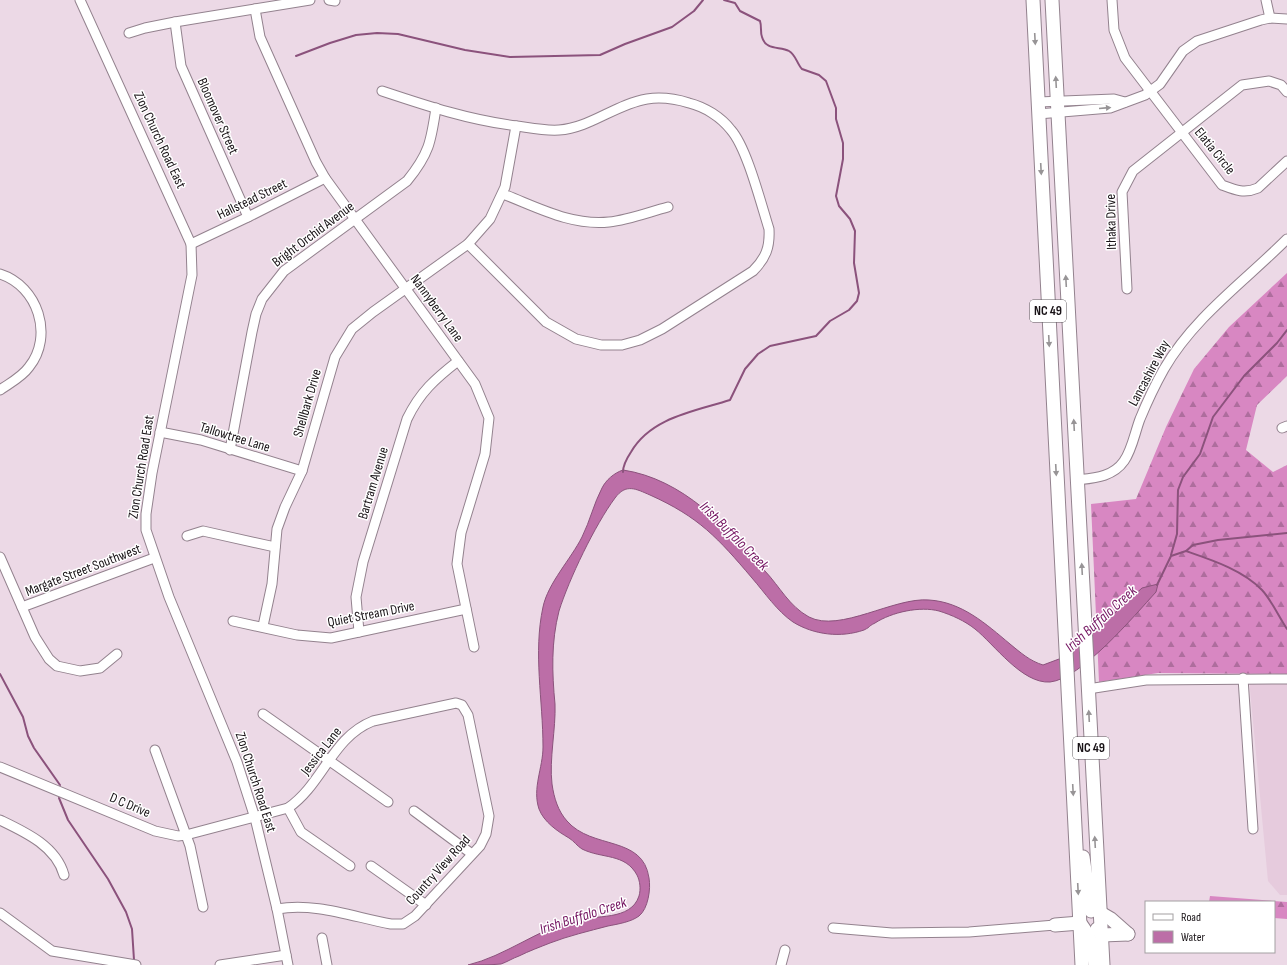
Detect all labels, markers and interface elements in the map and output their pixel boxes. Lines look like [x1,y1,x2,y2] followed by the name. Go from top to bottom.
[1032,33,1038,46] one-way arrow
[194,75,242,157] street label: Bloomover Street
[1052,76,1059,88] one-way arrow
[130,89,190,191] street label: Zion Church Road East
[1099,105,1111,111] one-way arrow
[1191,124,1239,178] street label: Elatia Circle
[1038,163,1044,176] one-way arrow
[214,175,290,223] street label: Hallstead Street
[1102,194,1120,250] street label: Ithaka Drive
[269,198,357,270] street label: Bright Orchid Avenue
[407,271,467,345] street label: Nannyberry Lane
[1063,275,1070,287] one-way arrow
[1030,300,1066,322] road number: NC 49
[1046,335,1053,347] one-way arrow
[1125,337,1174,409] street label: Lancashire Way
[289,367,325,439] street label: Shellbark Drive
[124,414,158,520] street label: Zion Church Road East
[198,418,272,456] street label: Tallowtree Lane
[1071,419,1078,431] one-way arrow
[354,445,392,521] street label: Bartram Avenue
[1053,464,1059,477] one-way arrow
[695,497,773,575] water label: Irish Buffalo Creek
[23,540,143,600] street label: Margate Street Southwest
[1079,562,1085,575] one-way arrow
[1061,581,1141,656] water label: Irish Buffalo Creek
[326,597,416,631] street label: Quiet Stream Drive
[1086,710,1093,722] one-way arrow
[296,724,345,779] street label: Jessica Lane
[232,730,280,834] street label: Zion Church Road East
[1073,737,1109,759] road number: NC 49
[1069,784,1076,796] one-way arrow
[107,789,153,821] street label: D C Drive
[402,831,474,909] street label: Country View Road
[1092,836,1099,848] one-way arrow
[1075,883,1081,896] one-way arrow
[537,893,629,939] water label: Irish Buffalo Creek
[1145,901,1275,953] legend
[1181,910,1201,925] text: Road
[1181,930,1205,945] text: Water

